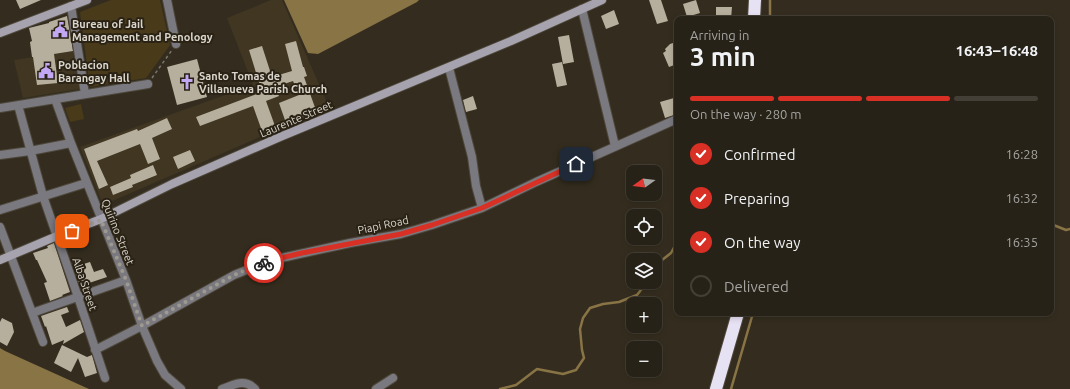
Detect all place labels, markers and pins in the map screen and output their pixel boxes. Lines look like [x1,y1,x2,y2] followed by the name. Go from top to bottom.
[72,18,213,43] place label: Bureau of Jail Management and Penology
[51,21,69,39] public building icon: Bureau of Jail Management and Penology
[58,59,130,84] place label: Poblacion Barangay Hall
[37,62,55,80] public building icon: Poblacion Barangay Hall
[199,70,327,95] place label: Santo Tomas de Villanueva Parish Church
[178,73,196,91] church icon: Santo Tomas de Villanueva Parish Church
[559,147,593,181] pin
[55,214,89,248] pin

